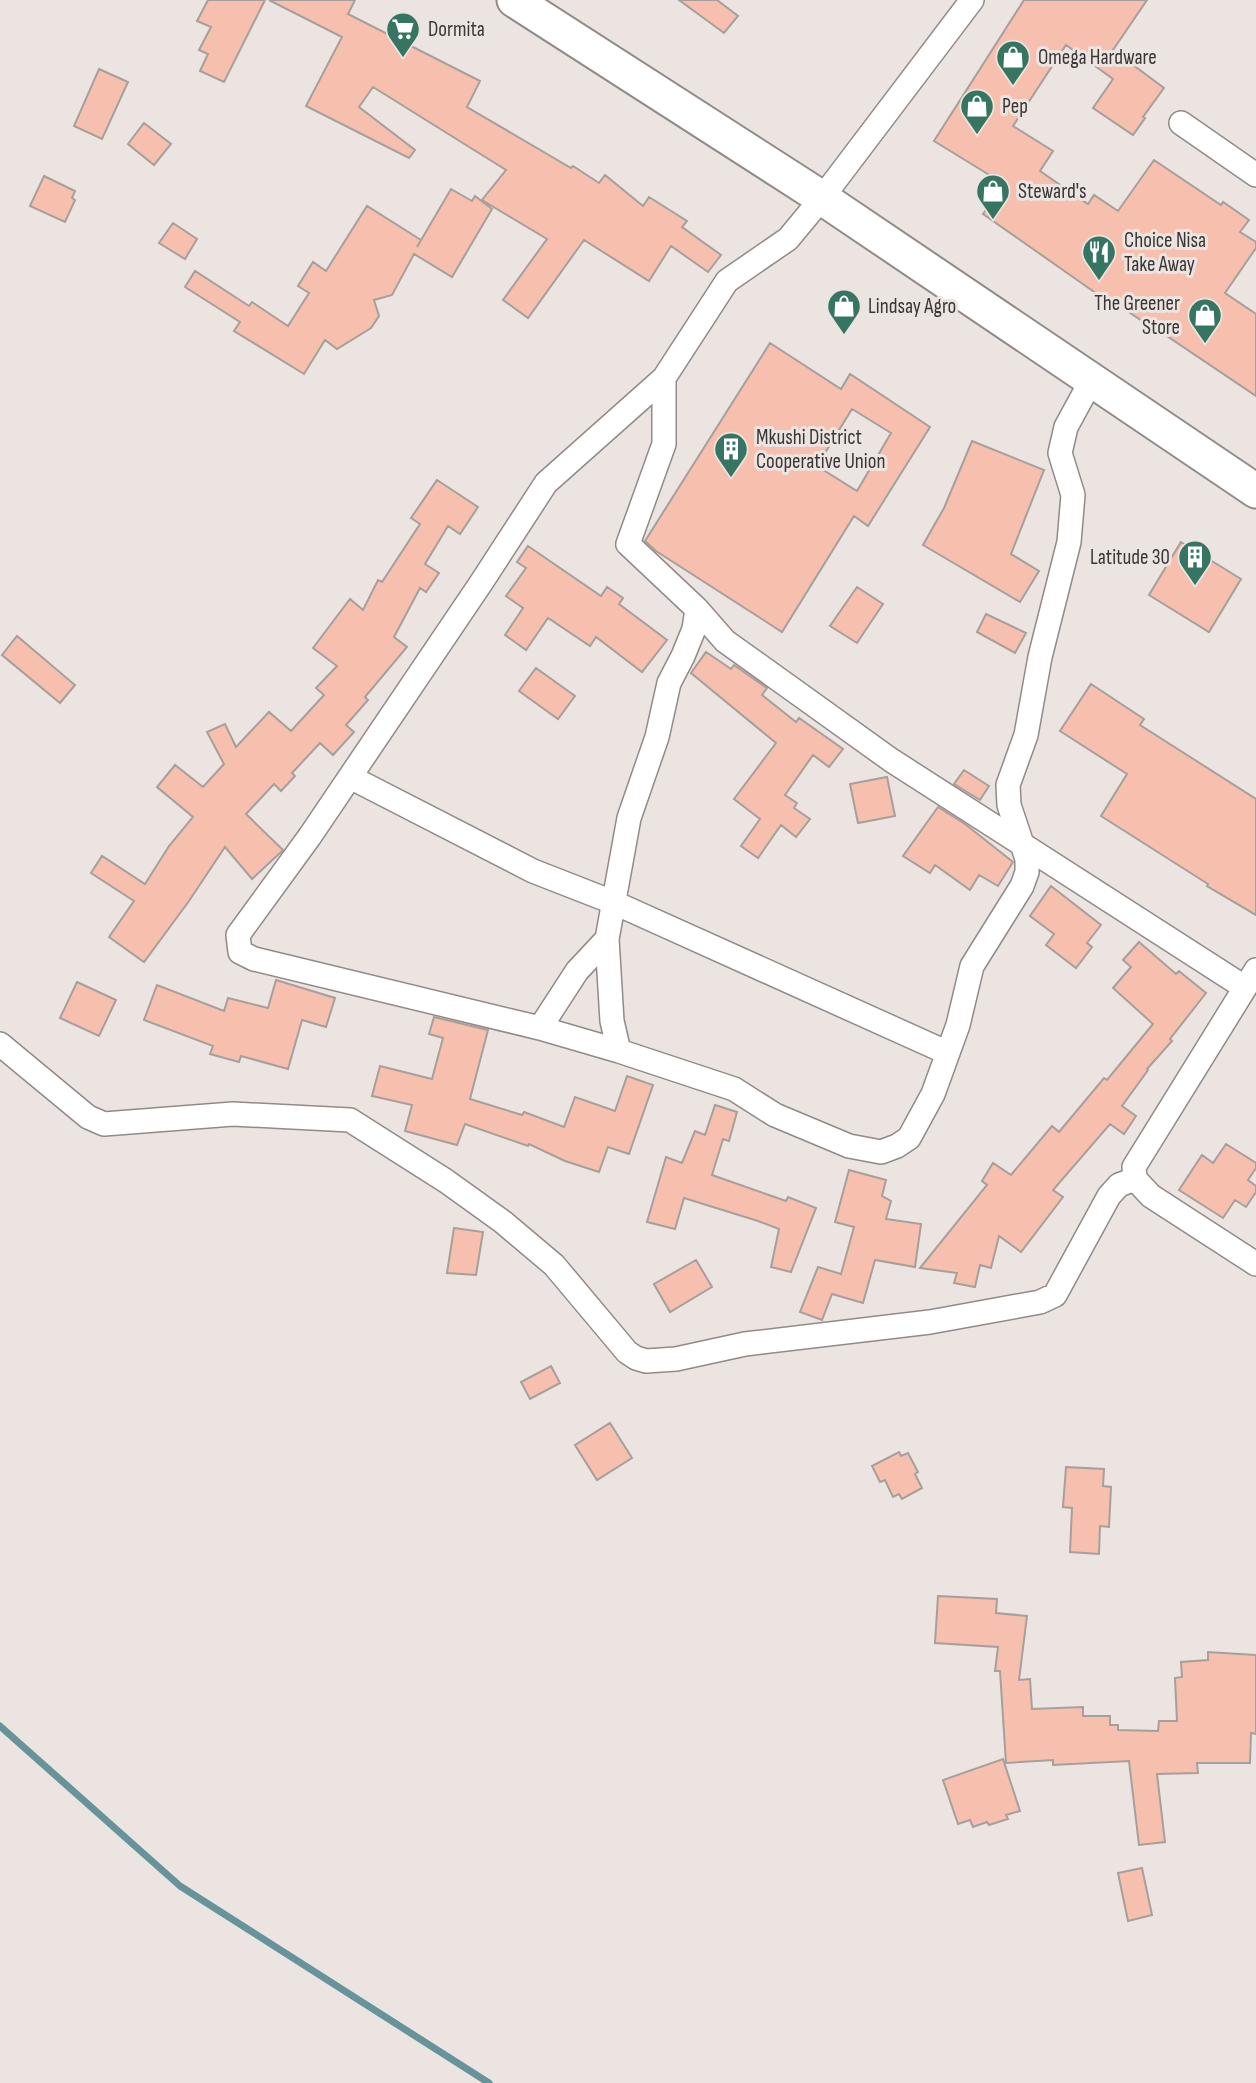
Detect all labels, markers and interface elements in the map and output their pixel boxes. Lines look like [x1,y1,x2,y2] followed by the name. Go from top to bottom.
[384,10,422,59] supermarket icon: Dormita
[428,17,485,42] place label: Dormita
[994,38,1032,87] shop icon: Omega Hardware
[1038,45,1157,70] place label: Omega Hardware
[958,87,996,136] shop icon: Pep
[1002,94,1028,119] place label: Pep
[974,172,1012,221] shop icon: Steward's
[1018,179,1086,204] place label: Steward's
[1124,228,1206,277] place label: Choice Nisa Take Away
[1080,233,1118,282] restaurant icon: Choice Nisa Take Away
[825,287,863,336] shop icon: Lindsay Agro
[1094,291,1180,340] place label: The Greener Store
[868,294,956,319] place label: Lindsay Agro
[1186,296,1224,345] shop icon: The Greener Store
[756,425,885,474] place label: Mkushi District Cooperative Union
[712,430,750,479] building icon: Mkushi District Cooperative Union
[1176,538,1214,587] building icon: Latitude 30
[1090,545,1170,570] place label: Latitude 30

